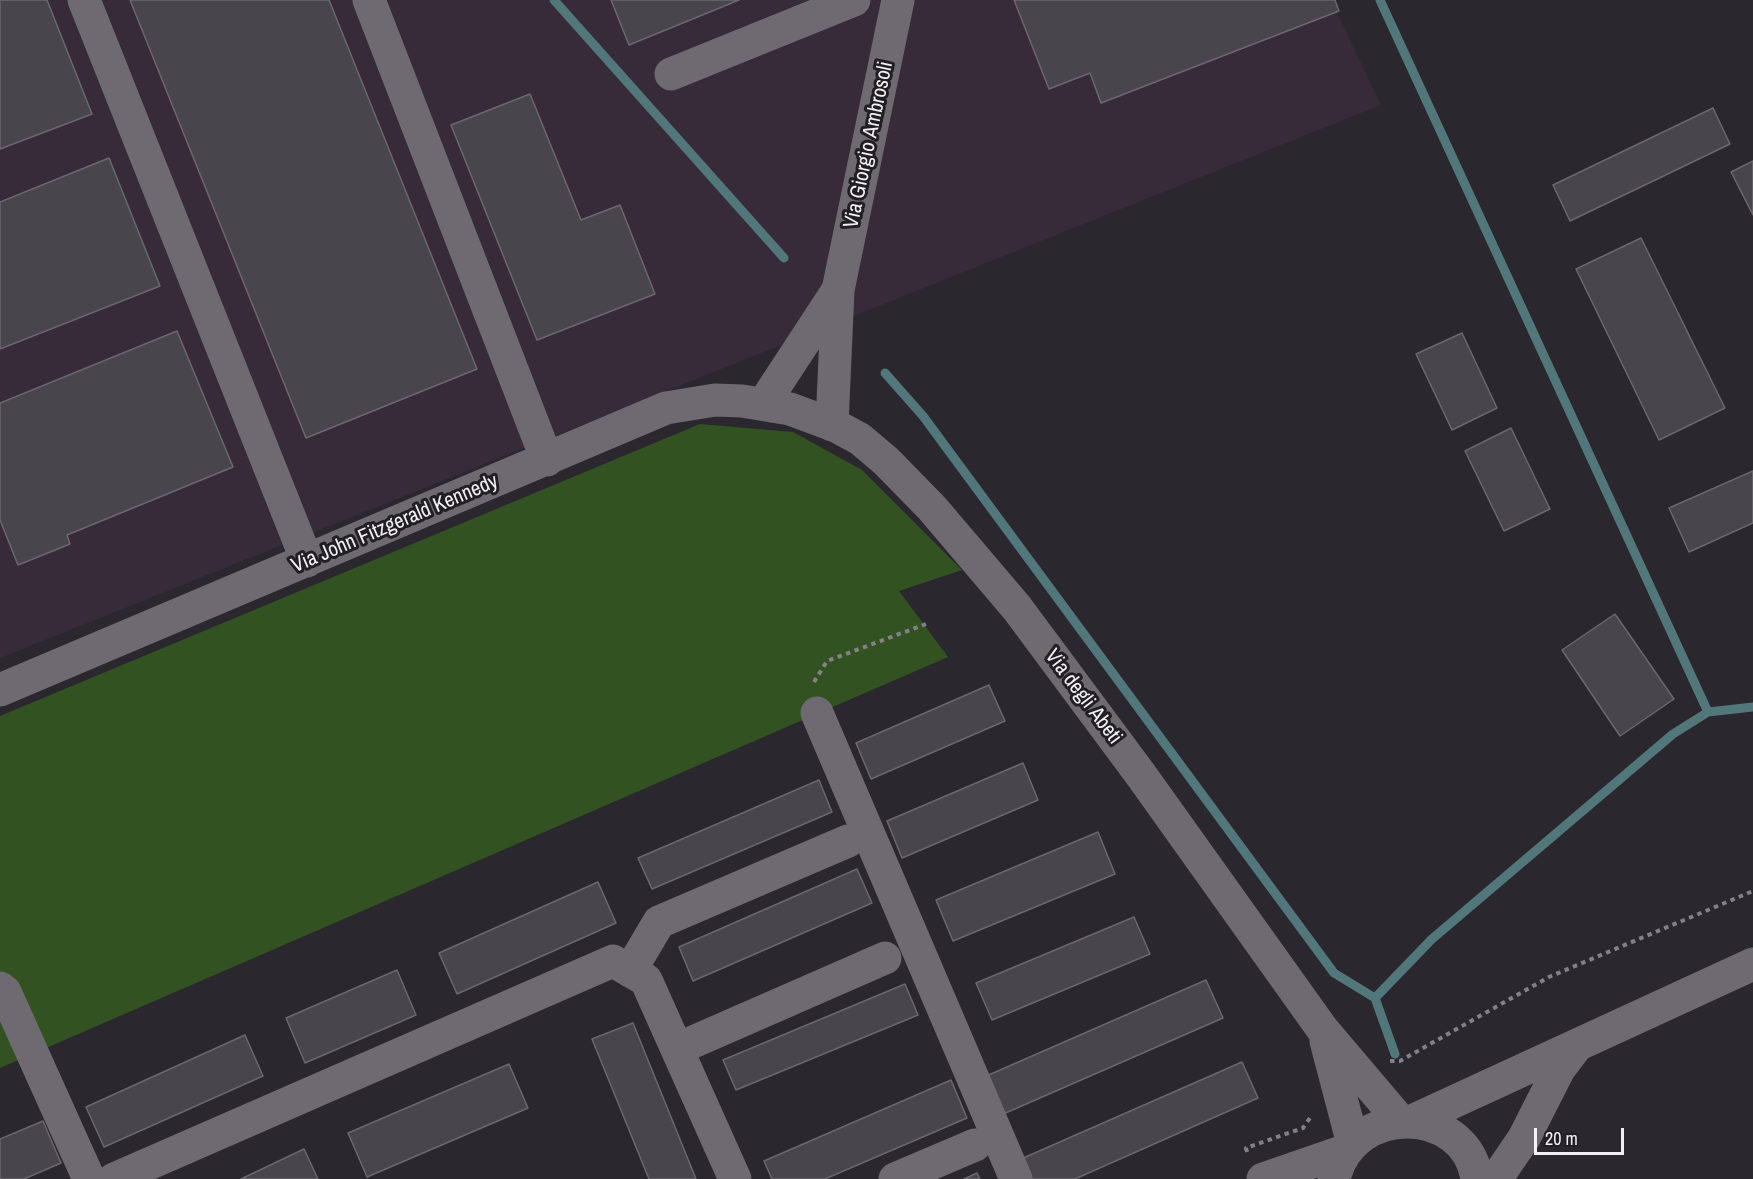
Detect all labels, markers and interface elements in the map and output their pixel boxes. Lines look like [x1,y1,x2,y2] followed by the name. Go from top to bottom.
[839,59,899,231] street label: Via Giorgio Ambrosoli
[288,469,502,579] street label: Via John Fitzgerald Kennedy
[1039,644,1127,750] street label: Via degli Abeti
[1537,1116,1627,1154] scale bar
[1545,1126,1578,1151] text: 20 m

